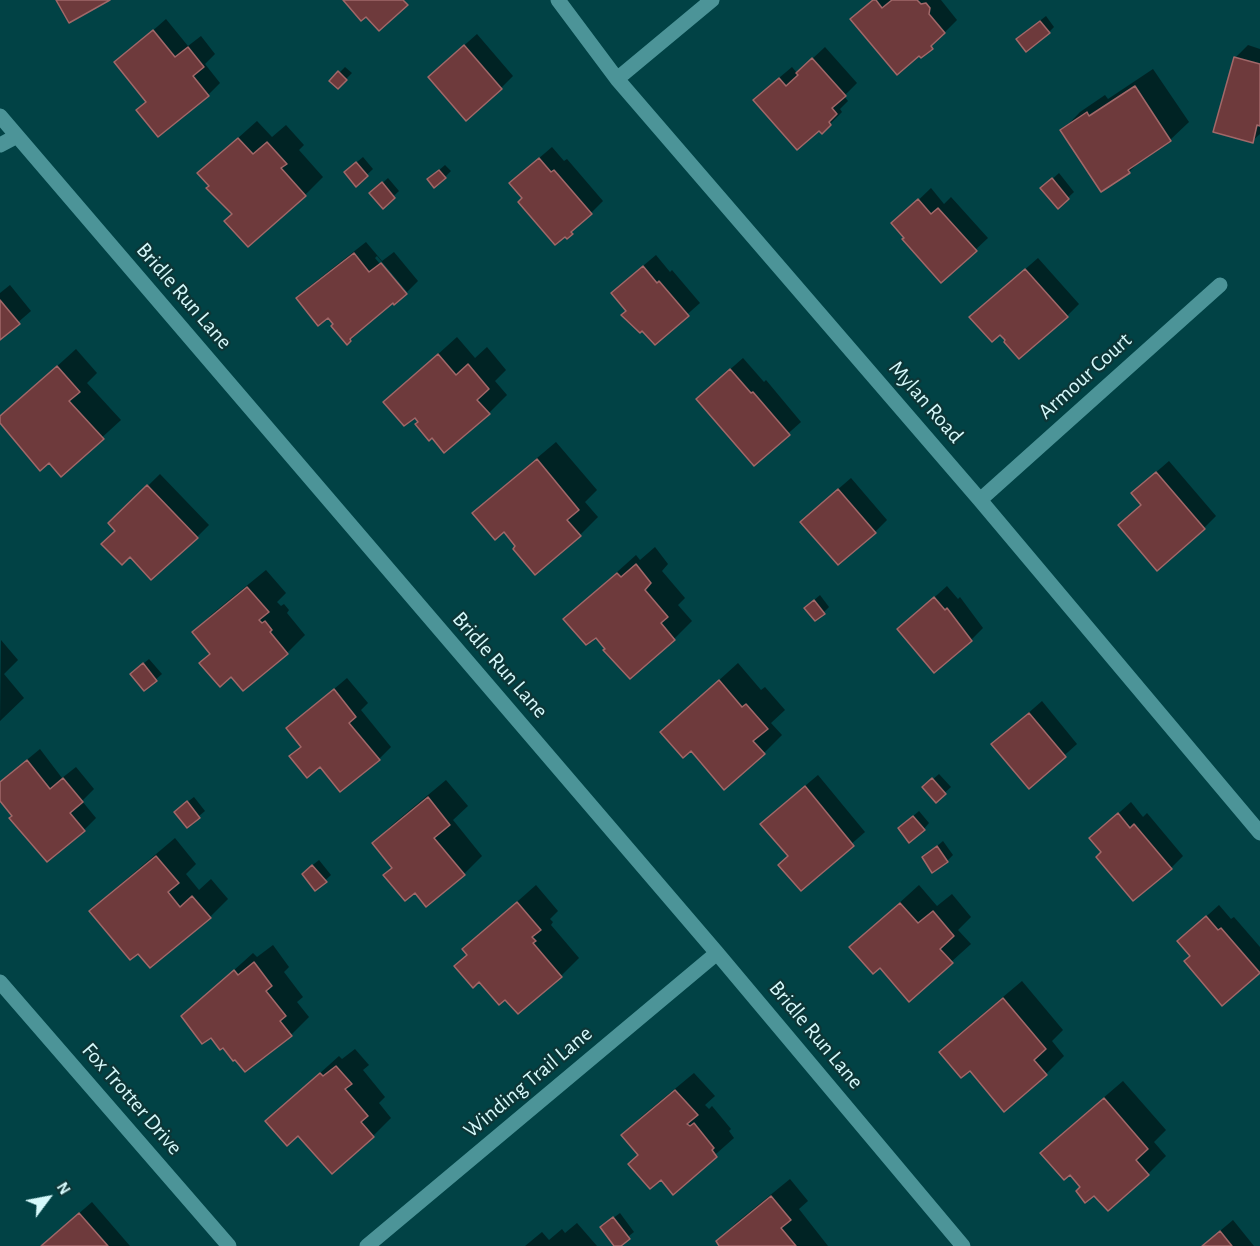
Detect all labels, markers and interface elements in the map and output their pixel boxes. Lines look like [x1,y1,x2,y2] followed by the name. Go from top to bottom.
[130,237,238,355] street label: Bridle Run Lane
[1033,327,1137,425] street label: Armour Court
[883,355,969,449] street label: Mylan Road
[446,606,554,724] street label: Bridle Run Lane
[763,976,869,1094] street label: Bridle Run Lane
[458,1020,598,1144] street label: Winding Trail Lane
[76,1037,188,1161] street label: Fox Trotter Drive
[18,1168,78,1228] north arrow
[54,1180,73,1197] text: N

